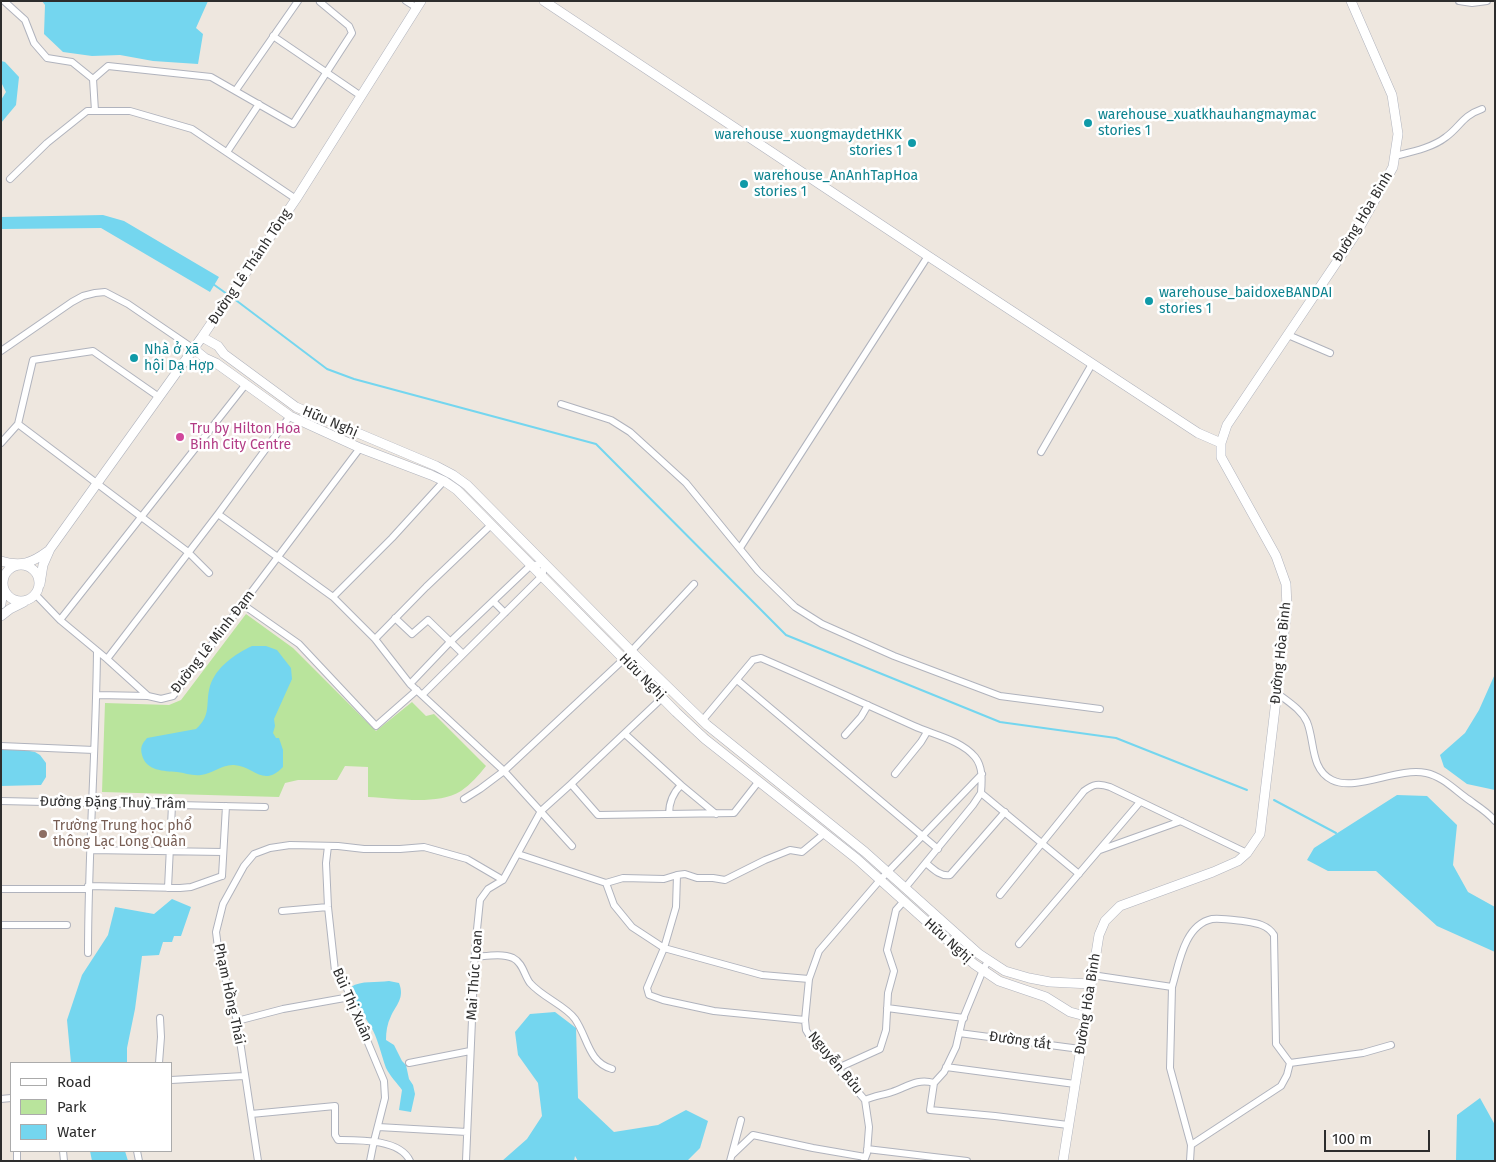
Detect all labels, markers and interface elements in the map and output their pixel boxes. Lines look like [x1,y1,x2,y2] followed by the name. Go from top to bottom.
[1098,107,1316,140] place label: warehouse_xuatkhauhangmaymac stories 1
[1082,117,1094,129] marker: warehouse_xuatkhauhangmaymac stories 1
[714,127,902,160] place label: warehouse_xuongmaydetHKK stories 1
[906,137,918,149] marker: warehouse_xuongmaydetHKK stories 1
[754,168,918,200] place label: warehouse_AnAnhTapHoa stories 1
[1329,169,1397,265] street label: Đường Hòa Bình
[738,178,750,190] marker: warehouse_AnAnhTapHoa stories 1
[205,206,295,328] street label: Đường Lê Thánh Tông
[1159,285,1332,318] place label: warehouse_baidoxeBANDAI stories 1
[1143,295,1155,307] marker: warehouse_baidoxeBANDAI stories 1
[144,342,214,374] place label: Nhà ở xã hội Dạ Hợp
[128,352,140,364] marker: Nhà ở xã hội Dạ Hợp
[300,403,360,441] street label: Hữu Nghị
[190,421,301,454] place label: Tru by Hilton Hoa Binh City Centre
[174,431,186,443] marker: Tru by Hilton Hoa Binh City Centre
[167,587,259,697] street label: Đường Lê Minh Đạm
[1267,601,1295,705] street label: Đường Hòa Bình
[615,650,669,704] street label: Hữu Nghị
[40,793,186,813] street label: Đường Đặng Thuỳ Trâm
[53,818,192,850] place label: Trường Trung học phổ thông Lạc Long Quân
[37,828,49,840] marker: Trường Trung học phổ thông Lạc Long Quân
[921,915,975,967] street label: Hữu Nghị
[463,929,487,1021] street label: Mai Thúc Loan
[210,942,248,1046] street label: Phạm Hồng Thái
[1072,952,1104,1056] street label: Đường Hòa Bình
[328,966,376,1044] street label: Bùi Thị Xuân
[804,1028,866,1098] street label: Nguyễn Bửu
[988,1028,1052,1054] street label: Đường tắt
[10,1062,172,1152] legend
[57,1073,92,1091] text: Road
[57,1098,87,1116] text: Park
[1326,1120,1432,1152] scale bar
[57,1123,96,1141] text: Water
[1332,1130,1372,1148] text: 100 m

